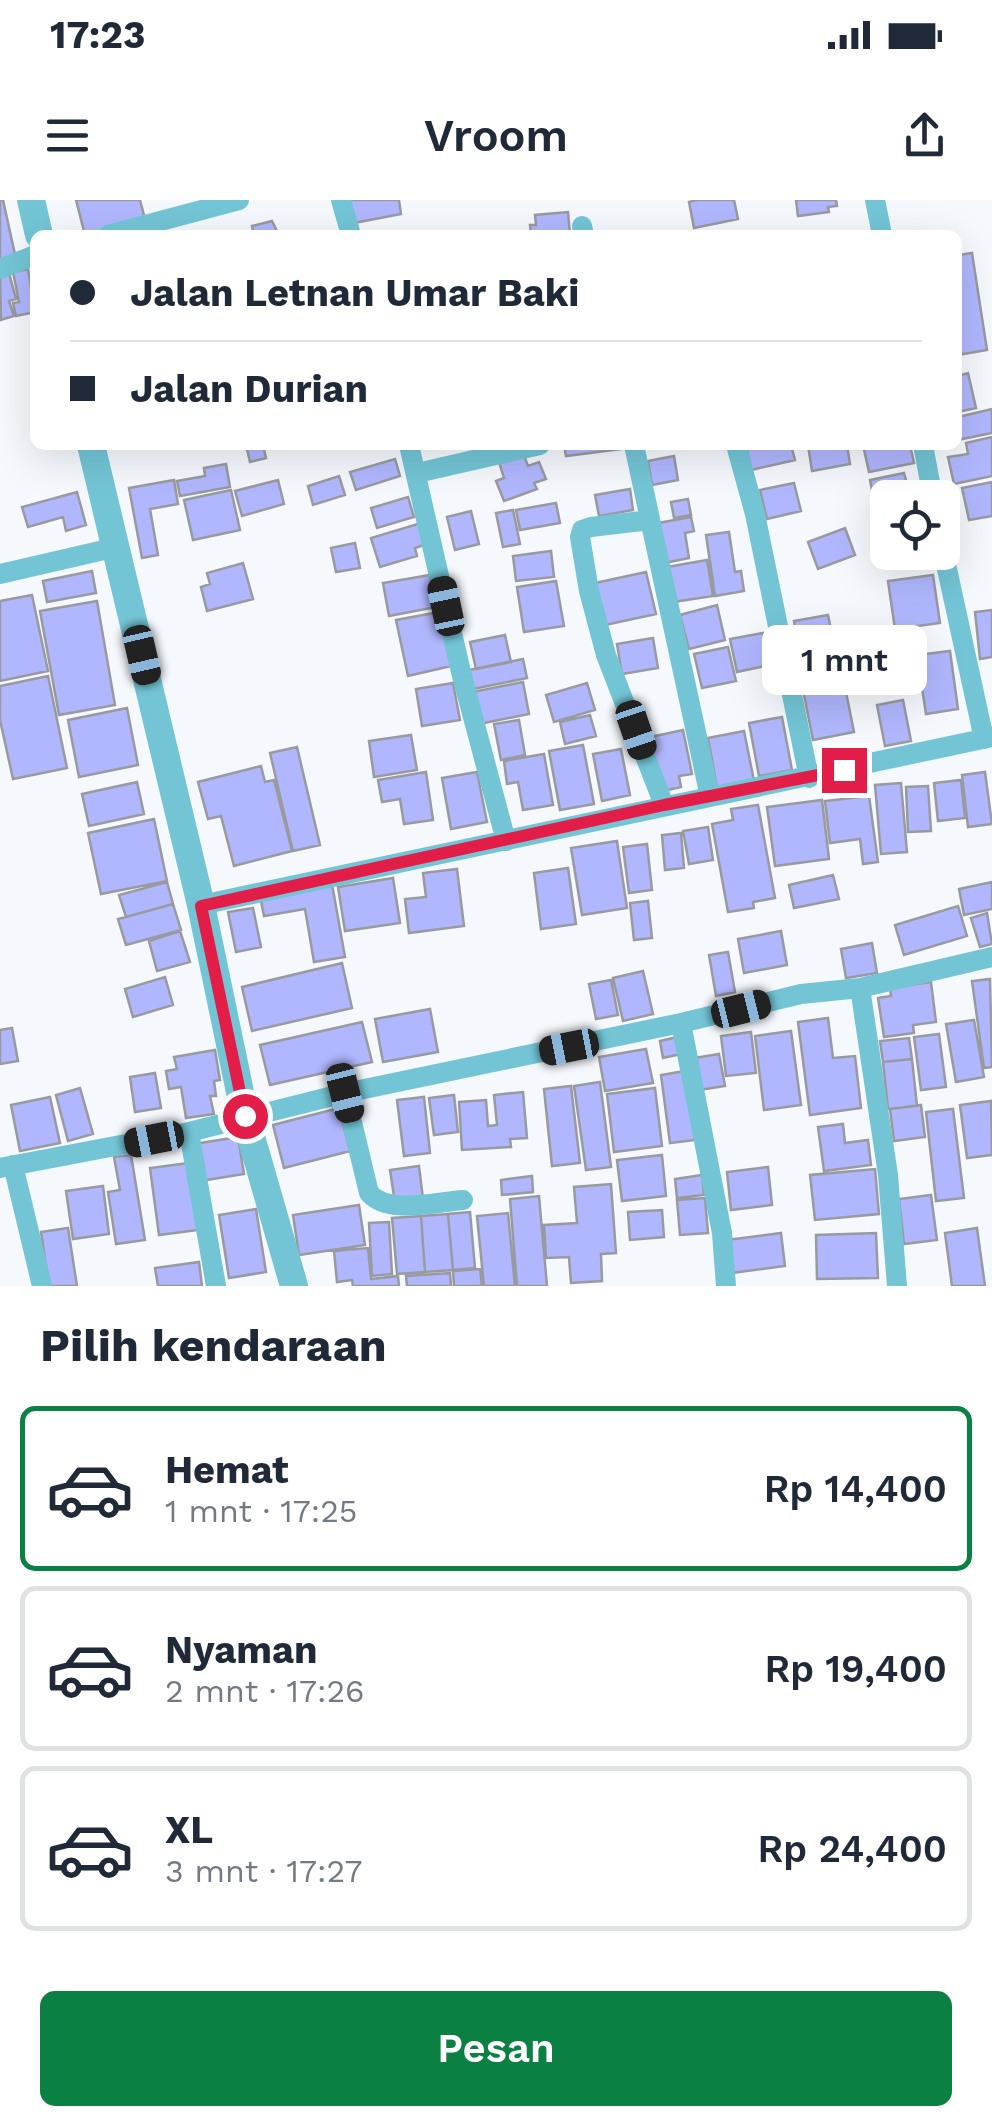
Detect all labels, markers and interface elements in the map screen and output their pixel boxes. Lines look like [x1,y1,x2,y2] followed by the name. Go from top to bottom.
[50,13,145,57] text: 17:23
[40,108,95,163] icon: menu
[897,108,952,163] icon: share
[424,109,568,162] text: Vroom
[130,271,579,315] text: Jalan Letnan Umar Baki
[130,367,368,411] text: Jalan Durian
[870,480,960,570] map controls
[870,480,960,570] button: locate
[425,574,467,638] car
[121,622,163,688] car
[762,625,926,695] callout: 1 mnt
[801,641,888,679] text: 1 mnt
[612,697,660,763] car
[822,748,867,793] route end
[708,987,774,1031] car
[537,1027,601,1067] car
[323,1060,367,1126] car
[223,1094,268,1139] route start
[122,1119,186,1159] car
[40,1319,387,1372] text: Pilih kendaraan
[45,1444,135,1534] icon: car
[165,1448,289,1492] text: Hemat
[764,1467,947,1511] text: Rp 14,400
[165,1492,357,1530] text: 1 mnt · 17:25
[45,1624,135,1714] icon: car
[165,1628,317,1672] text: Nyaman
[765,1647,947,1691] text: Rp 19,400
[165,1672,365,1710] text: 2 mnt · 17:26
[45,1804,135,1894] icon: car
[165,1808,213,1852] text: XL
[757,1827,947,1871] text: Rp 24,400
[165,1852,362,1890] text: 3 mnt · 17:27
[40,1991,952,2106] button: Pesan

